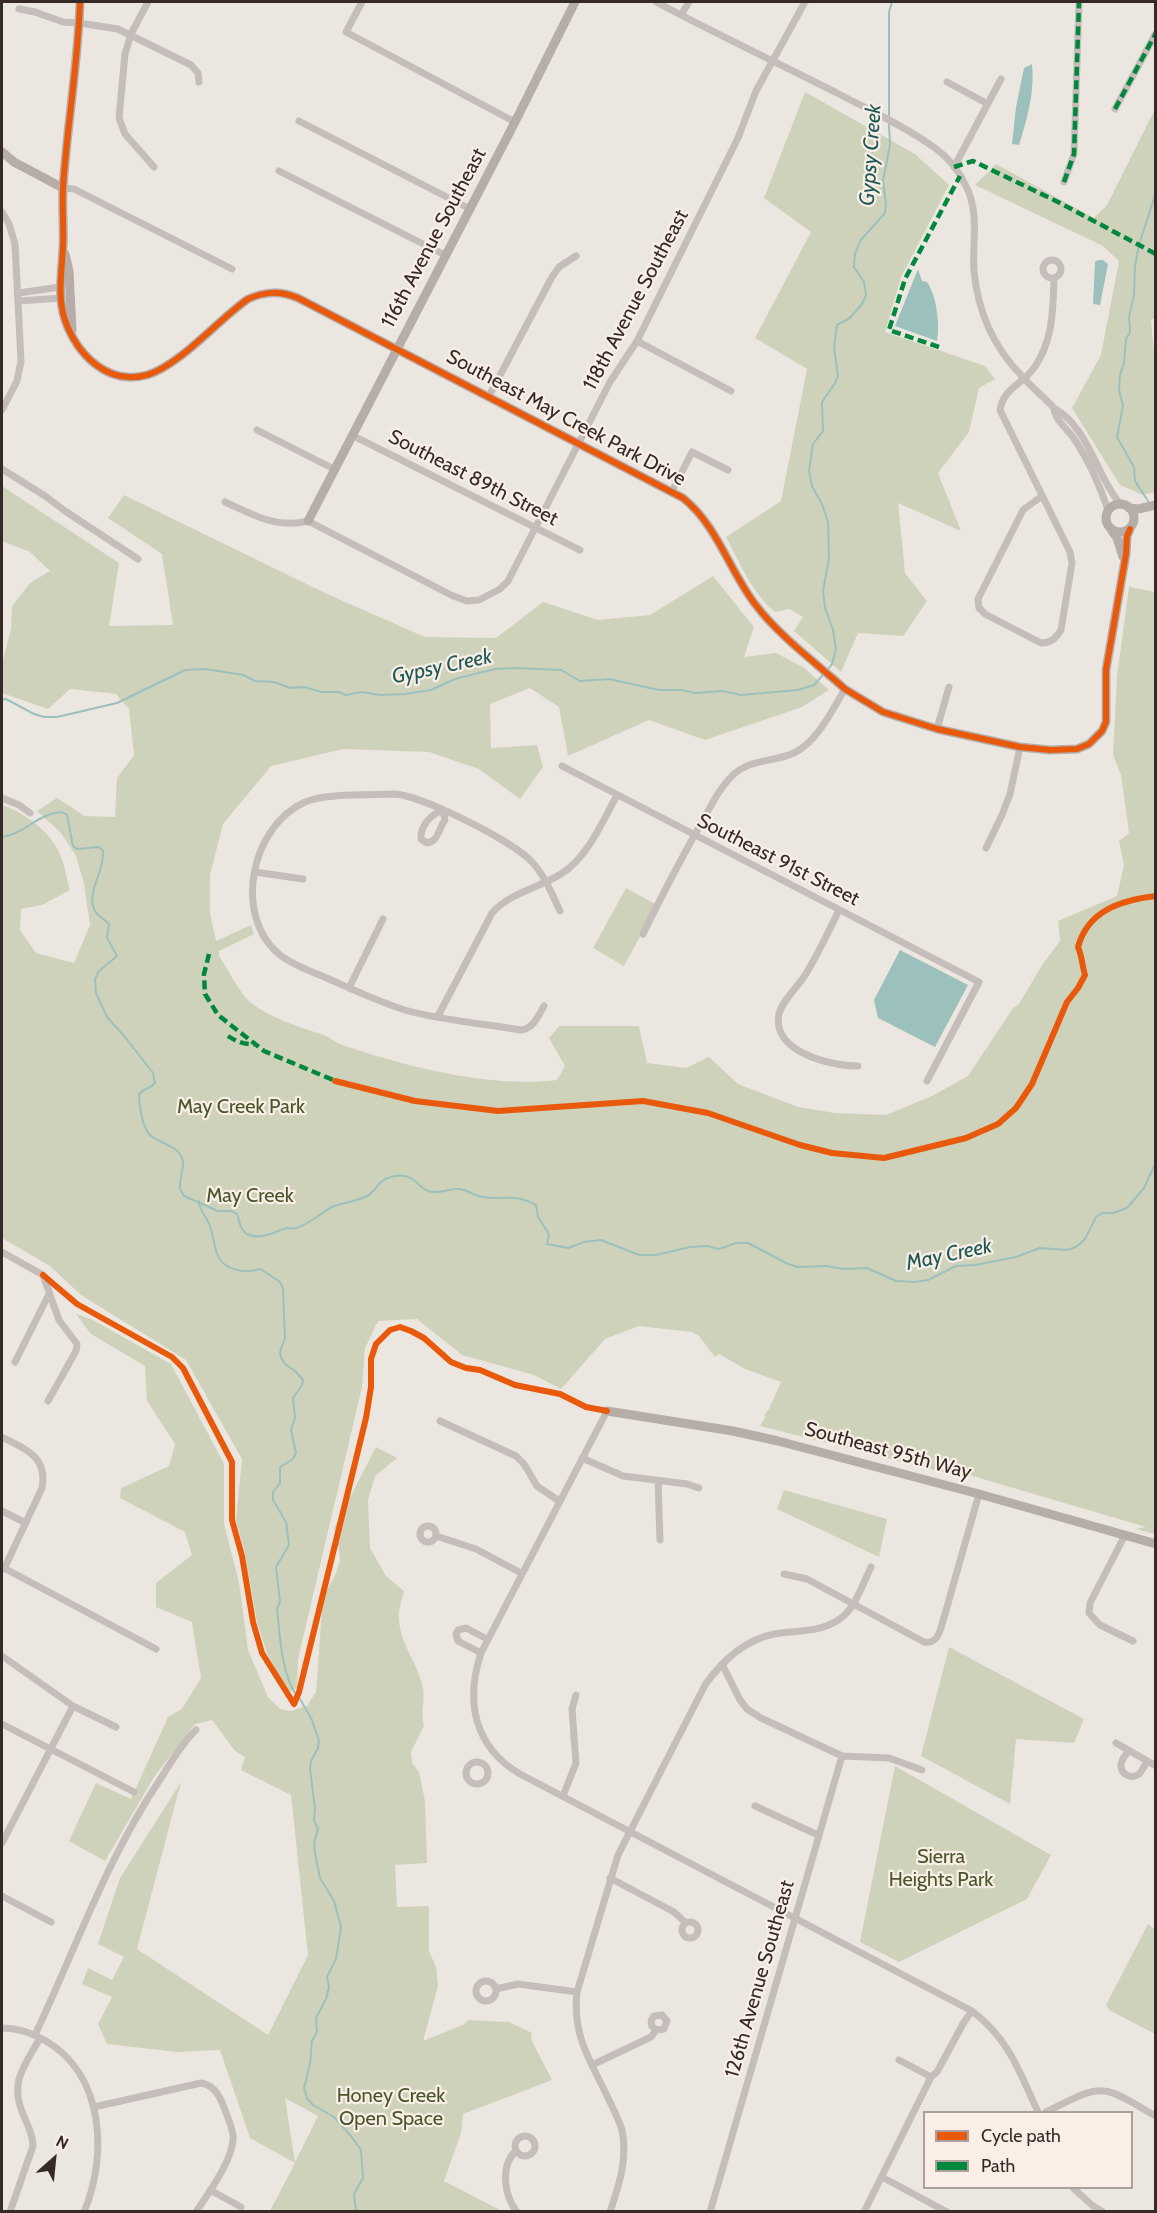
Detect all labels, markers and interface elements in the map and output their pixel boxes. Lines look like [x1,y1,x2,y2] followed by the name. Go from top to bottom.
[855,103,887,207] water label: Gypsy Creek
[376,144,492,332] street label: 116th Avenue Southeast
[578,206,694,394] street label: 118th Avenue Southeast
[442,345,690,491] street label: Southeast May Creek Park Drive
[384,425,562,531] street label: Southeast 89th Street
[390,644,494,690] water label: Gypsy Creek
[693,809,863,911] street label: Southeast 91st Street
[177,1095,305,1119] park label: May Creek Park
[206,1184,294,1208] park label: May Creek
[904,1234,994,1276] water label: May Creek
[802,1417,974,1485] street label: Southeast 95th Way
[889,1845,993,1892] park label: Sierra Heights Park
[720,1878,800,2080] street label: 126th Avenue Southeast
[337,2084,445,2131] park label: Honey Creek Open Space
[923,2111,1133,2189] legend
[981,2125,1061,2147] text: Cycle path
[24,2129,84,2189] north arrow
[53,2131,72,2154] text: N
[981,2155,1015,2177] text: Path

